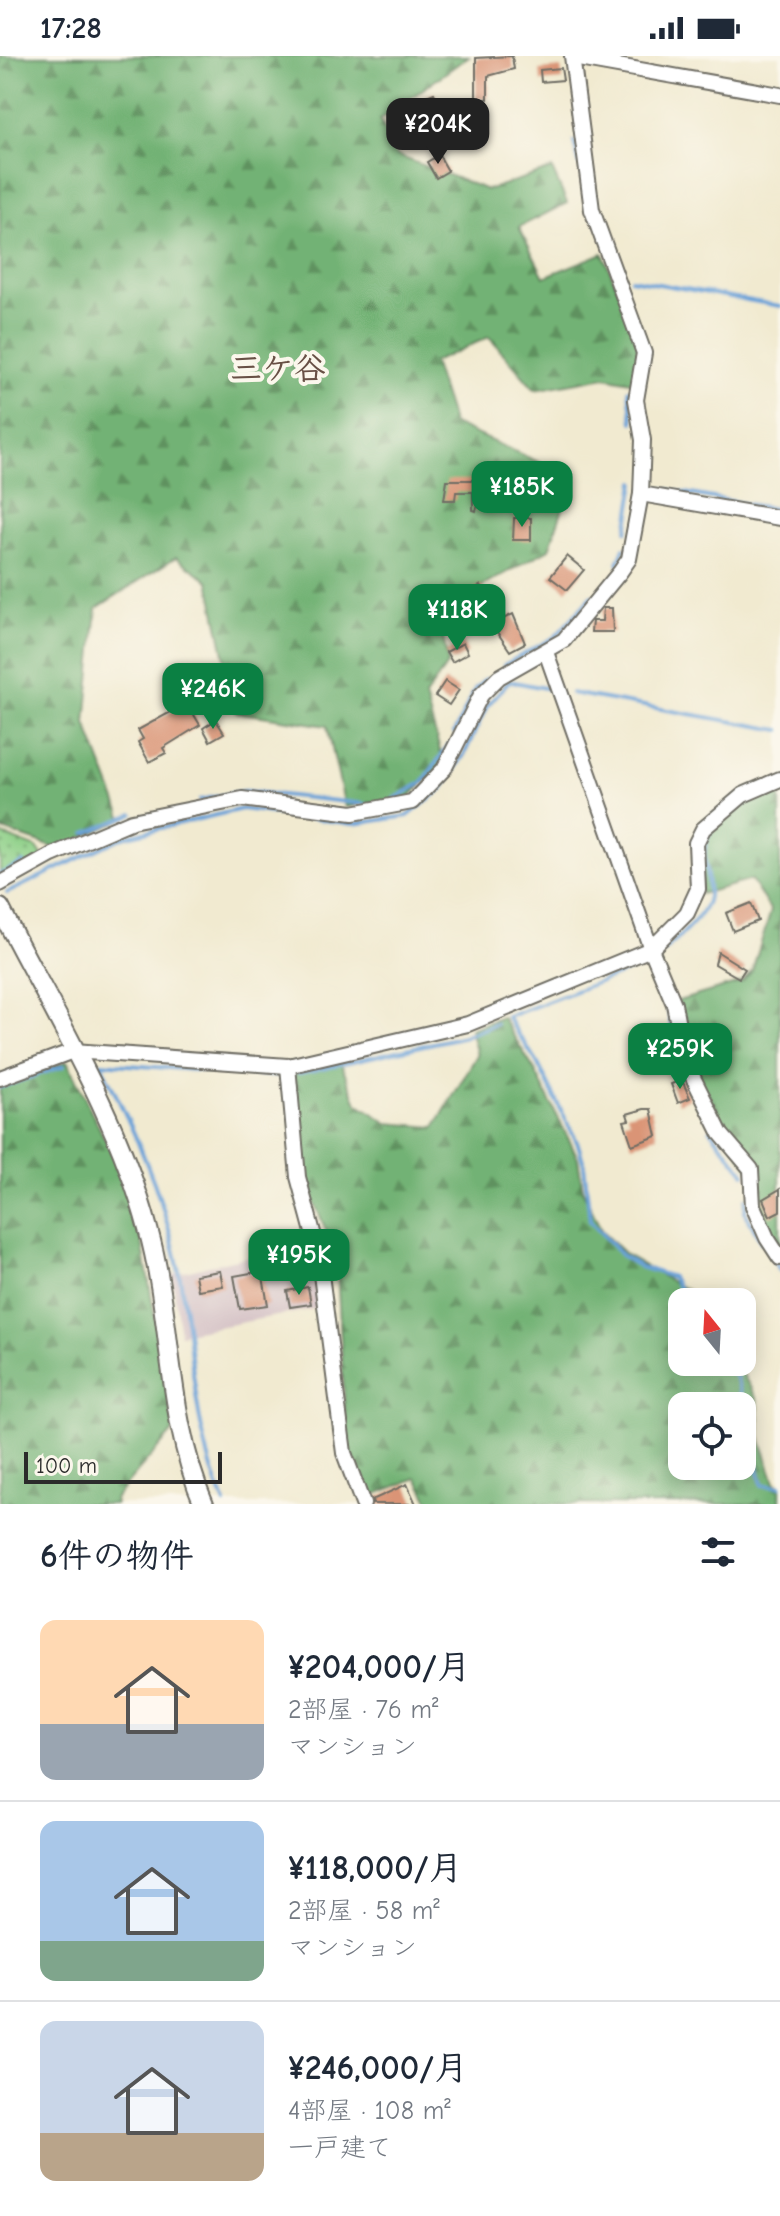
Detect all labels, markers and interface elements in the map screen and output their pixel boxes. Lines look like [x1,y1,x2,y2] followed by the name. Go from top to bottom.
[40,11,102,46] text: 17:28
[382,98,494,166] pin: ¥204K
[404,109,472,139] text: ¥204K
[230,350,326,387] district label: 三ケ谷
[466,461,578,529] pin: ¥185K
[490,472,554,502] text: ¥185K
[401,584,513,652] pin: ¥118K
[426,595,488,625] text: ¥118K
[157,663,269,731] pin: ¥246K
[180,674,246,704] text: ¥246K
[624,1023,736,1091] pin: ¥259K
[646,1034,714,1064] text: ¥259K
[243,1229,355,1297] pin: ¥195K
[266,1240,332,1270] text: ¥195K
[668,1288,756,1376] north arrow
[668,1288,756,1480] map controls
[668,1392,756,1480] button: locate
[24,1448,222,1484] scale bar
[36,1453,97,1479] text: 100 m
[696,1530,740,1574] icon: filters
[40,1536,194,1576] text: 6件の物件
[288,1647,471,1687] text: ¥204,000/月
[104,1652,200,1748] icon: home
[288,1695,438,1725] text: 2部屋 · 76 m²
[288,1732,417,1762] text: マンション
[288,1848,463,1888] text: ¥118,000/月
[104,1853,200,1949] icon: home
[288,1896,440,1926] text: 2部屋 · 58 m²
[288,1933,417,1963] text: マンション
[288,2048,468,2088] text: ¥246,000/月
[104,2053,200,2149] icon: home
[288,2096,451,2126] text: 4部屋 · 108 m²
[288,2133,392,2163] text: 一戸建て

